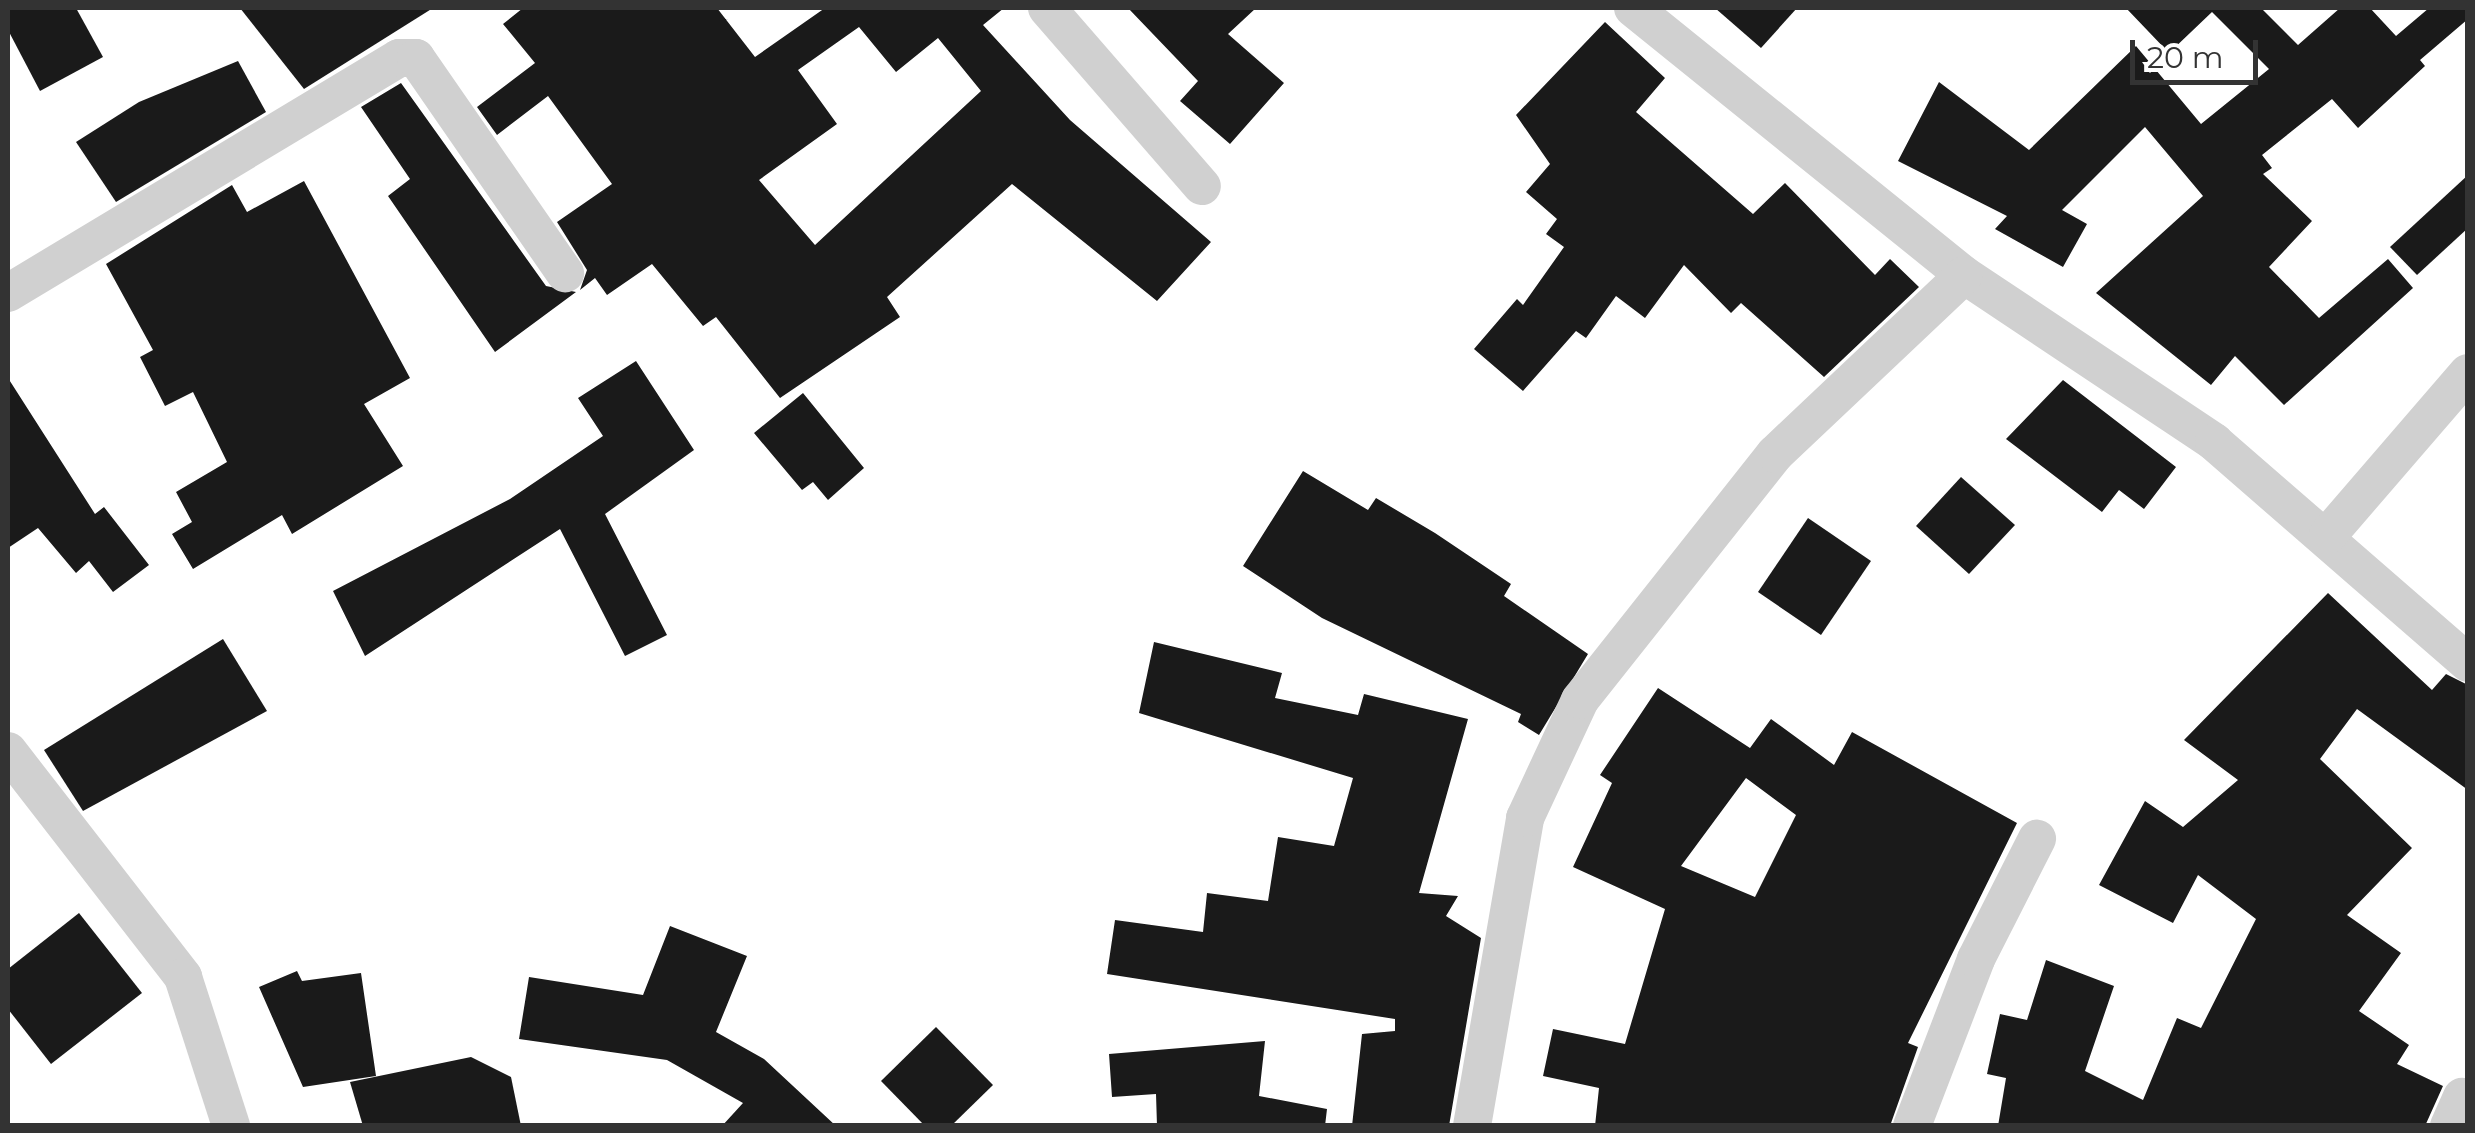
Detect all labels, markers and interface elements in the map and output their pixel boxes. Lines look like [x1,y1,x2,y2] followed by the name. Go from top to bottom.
[2135,20,2262,82] scale bar
[2147,39,2224,76] text: 20 m

